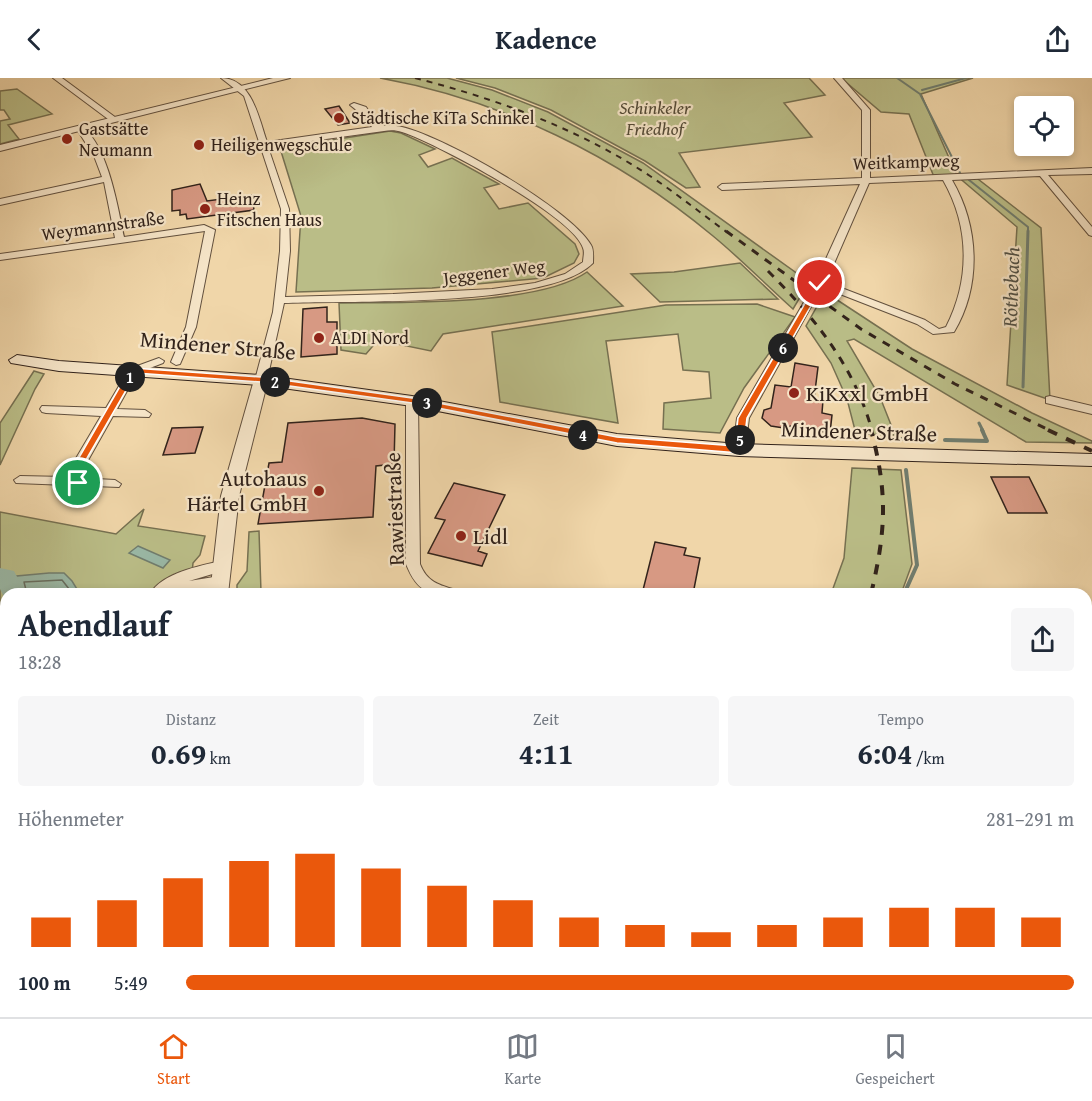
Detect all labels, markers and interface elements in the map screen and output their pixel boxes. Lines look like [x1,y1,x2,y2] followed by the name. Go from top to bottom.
[495,19,597,59] text: Kadence
[18,23,51,56] icon: back
[1041,23,1074,56] icon: share
[619,94,692,142] park label: Schinkeler Friedhof
[1014,96,1074,156] map controls
[1014,96,1074,156] button: locate
[351,104,535,131] place label: Städtische KiTa Schinkel
[332,111,346,125] marker: Städtische KiTa Schinkel
[79,115,152,163] place label: Gastsätte Neumann
[211,131,352,158] place label: Heiligenwegschule
[60,132,74,146] marker: Gastsätte Neumann
[192,138,206,152] marker: Heiligenwegschule
[852,146,960,177] street label: Weitkampweg
[217,185,322,233] place label: Heinz Fitschen Haus
[198,202,212,216] marker: Heinz Fitschen Haus
[40,204,166,247] street label: Weymannstraße
[995,246,1026,329] water label: Röthebach
[439,252,546,291] street label: Jeggener Weg
[794,257,845,308] pin
[803,266,836,299] icon: check
[139,322,297,368] street label: Mindener Straße
[331,324,409,351] place label: ALDI Nord
[312,331,326,345] marker: ALDI Nord
[768,333,798,363] pin: 6
[779,336,787,360] text: 6
[115,362,145,392] pin: 1
[126,365,134,389] text: 1
[260,367,290,397] pin: 2
[271,370,279,394] text: 2
[806,377,929,409] place label: KiKxxl GmbH
[787,386,801,400] marker: KiKxxl GmbH
[412,388,442,418] pin: 3
[423,391,431,415] text: 3
[780,412,938,450] street label: Mindener Straße
[568,420,598,450] pin: 4
[579,423,587,447] text: 4
[725,425,755,455] pin: 5
[736,428,744,452] text: 5
[376,452,412,566] street label: Rawiestraße
[52,457,103,508] pin
[187,462,307,519] place label: Autohaus Härtel GmbH
[61,466,94,499] icon: arrive
[312,484,326,498] marker: Autohaus Härtel GmbH
[473,520,508,552] place label: Lidl
[454,529,468,543] marker: Lidl
[18,600,169,648] text: Abendlauf
[1011,608,1074,671] button: share
[18,647,61,676] text: 18:28
[166,707,216,731] text: Distanz
[533,707,559,731] text: Zeit
[878,707,924,731] text: Tempo
[151,731,206,775] text: 0.69
[518,731,574,775] text: 4:11
[857,731,912,775] text: 6:04
[206,746,231,770] text: km
[912,746,945,770] text: /km
[18,804,124,833] text: Höhenmeter
[986,804,1074,833] text: 281–291 m
[18,968,71,997] text: 100 m
[114,968,148,997] text: 5:49
[157,1030,190,1090] tab: Start
[504,1030,541,1090] tab: Karte
[855,1030,935,1090] tab: Gespeichert

